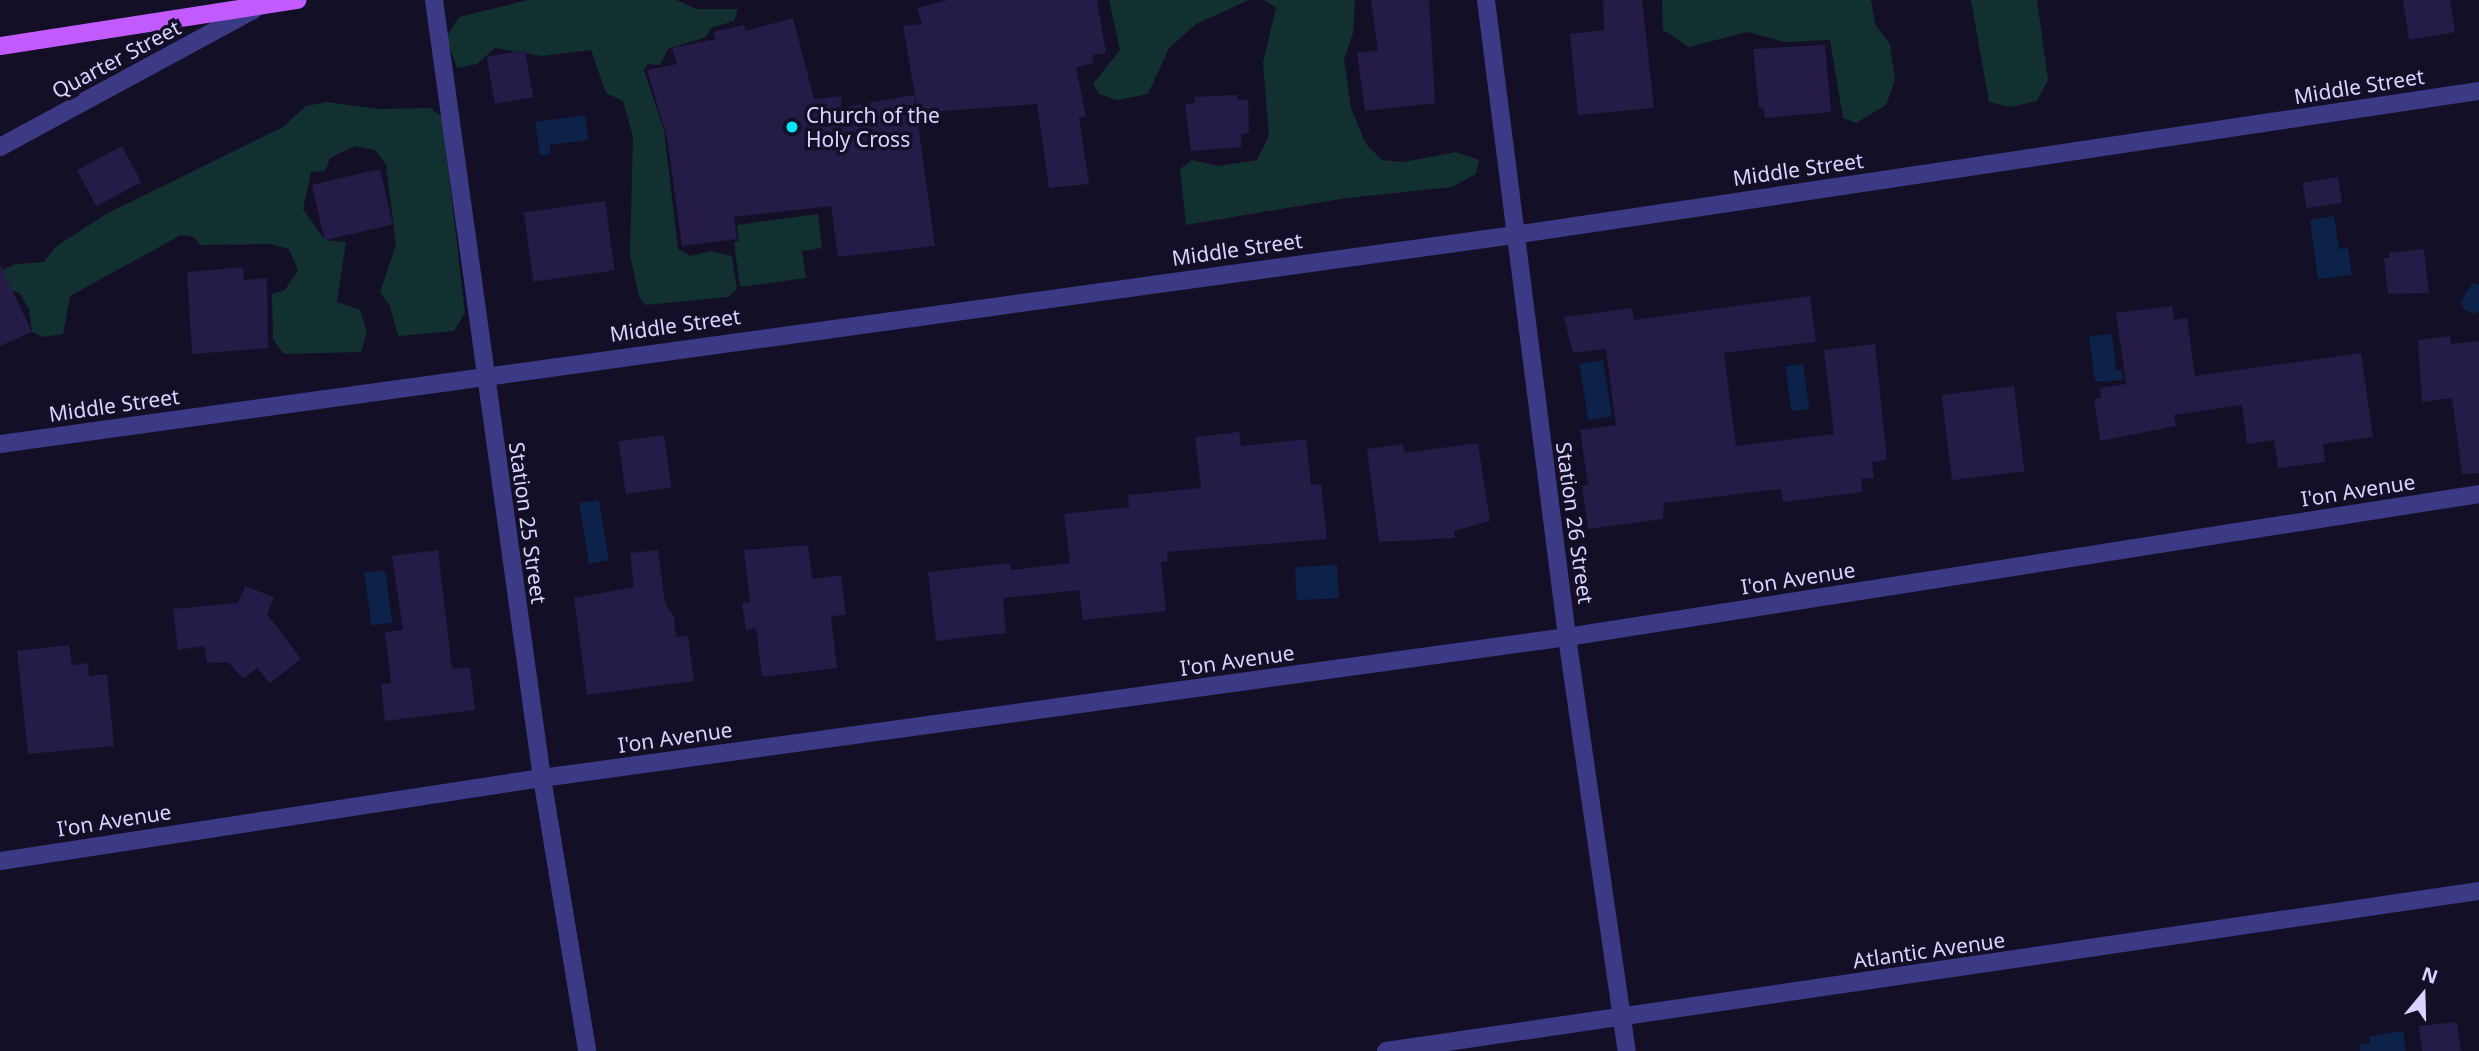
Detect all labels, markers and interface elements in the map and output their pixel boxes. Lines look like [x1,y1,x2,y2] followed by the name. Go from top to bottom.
[47,15,185,103] street label: Quarter Street
[2292,63,2426,109] street label: Middle Street
[806,102,940,152] place label: Church of the Holy Cross
[784,119,800,135] marker: Church of the Holy Cross
[1731,147,1865,191] street label: Middle Street
[1170,227,1304,271] street label: Middle Street
[608,303,742,347] street label: Middle Street
[47,383,181,427] street label: Middle Street
[504,440,552,606] street label: Station 25 Street
[1551,440,1599,606] street label: Station 26 Street
[2299,469,2417,511] street label: I'on Avenue
[1739,557,1857,599] street label: I'on Avenue
[1178,639,1296,681] street label: I'on Avenue
[616,716,734,758] street label: I'on Avenue
[55,799,173,841] street label: I'on Avenue
[1851,927,2007,973] street label: Atlantic Avenue
[2388,960,2458,1030] north arrow
[2418,960,2441,990] text: N

